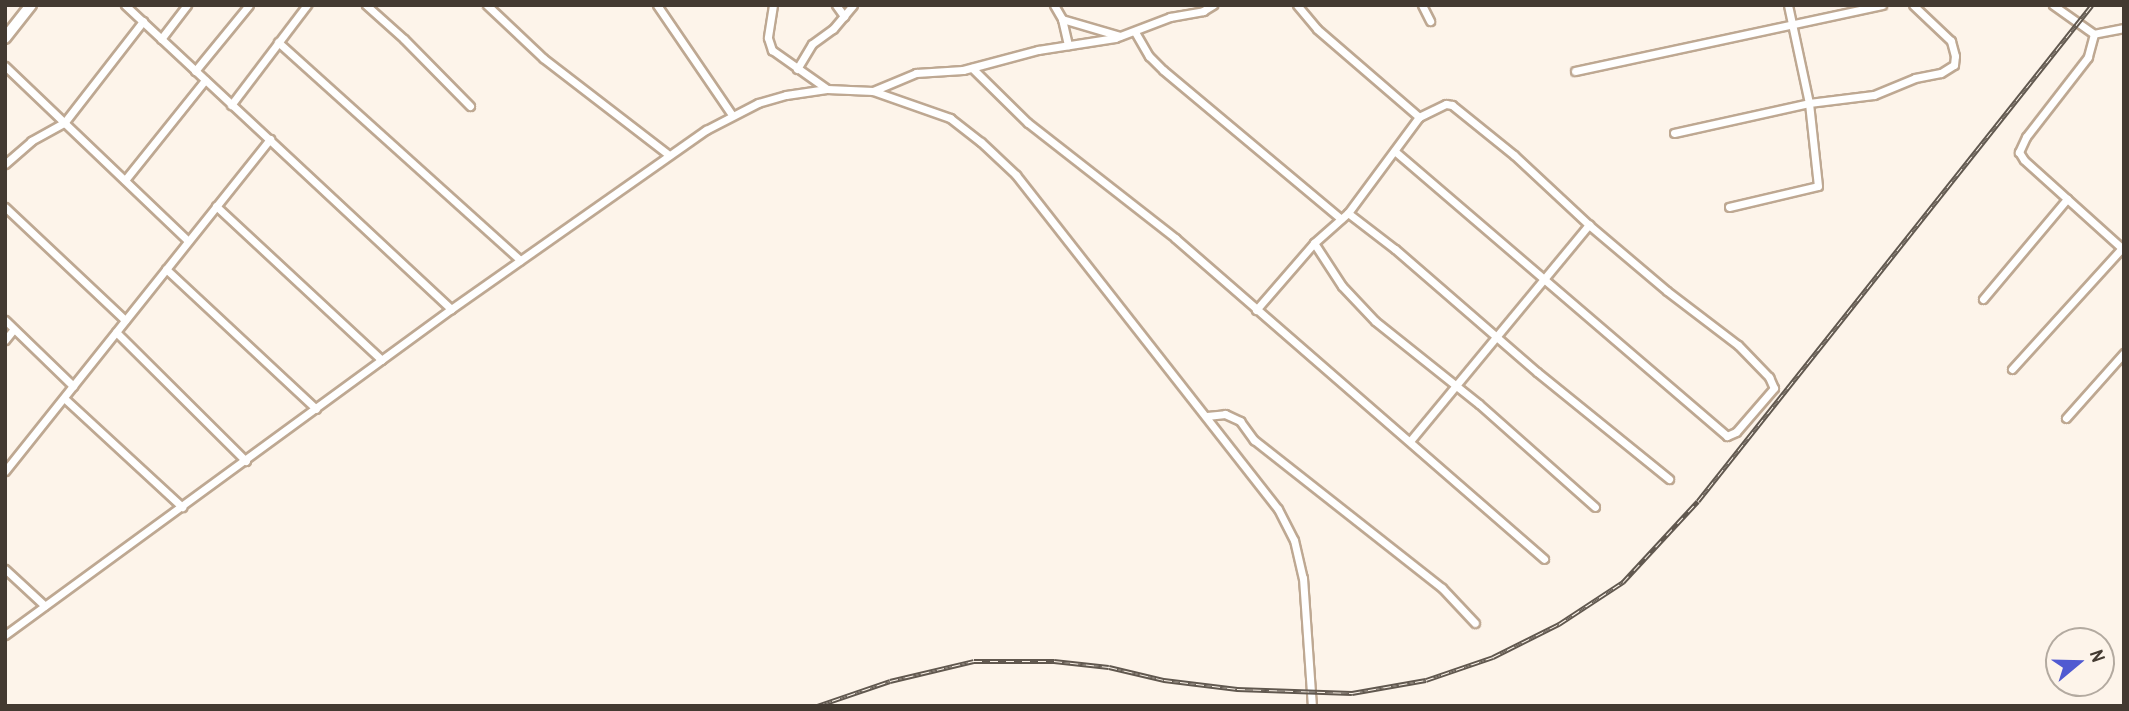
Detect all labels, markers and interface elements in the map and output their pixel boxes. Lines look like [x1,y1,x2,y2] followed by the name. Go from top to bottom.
[2045,627,2115,697] north arrow
[2084,646,2112,665] text: N

